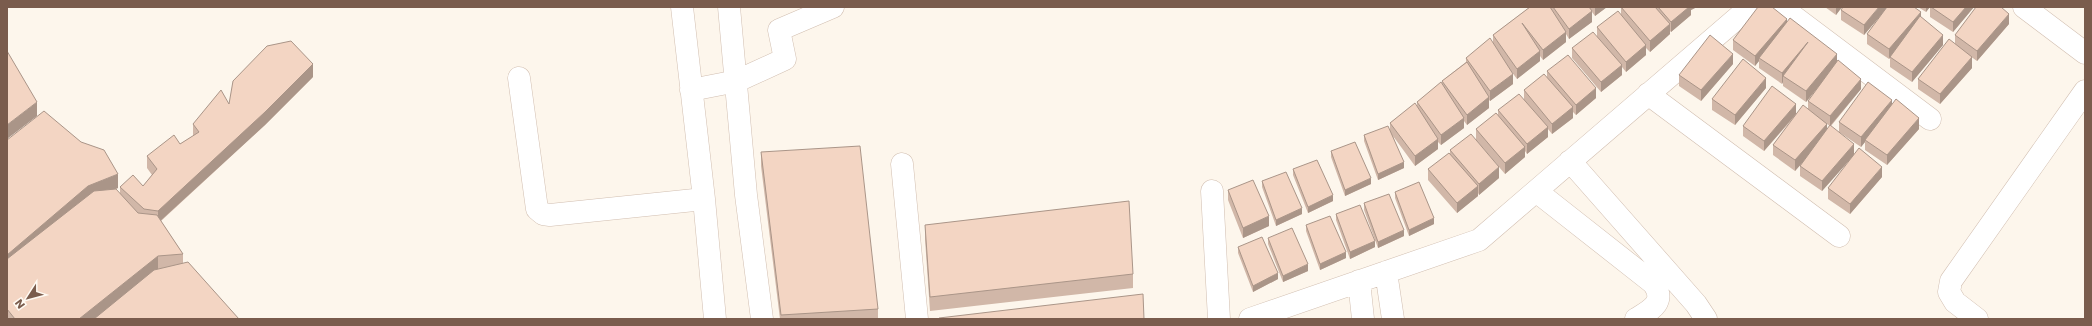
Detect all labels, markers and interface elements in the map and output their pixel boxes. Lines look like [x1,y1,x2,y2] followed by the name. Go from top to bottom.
[8,278,48,318] north arrow
[11,296,29,312] text: N

